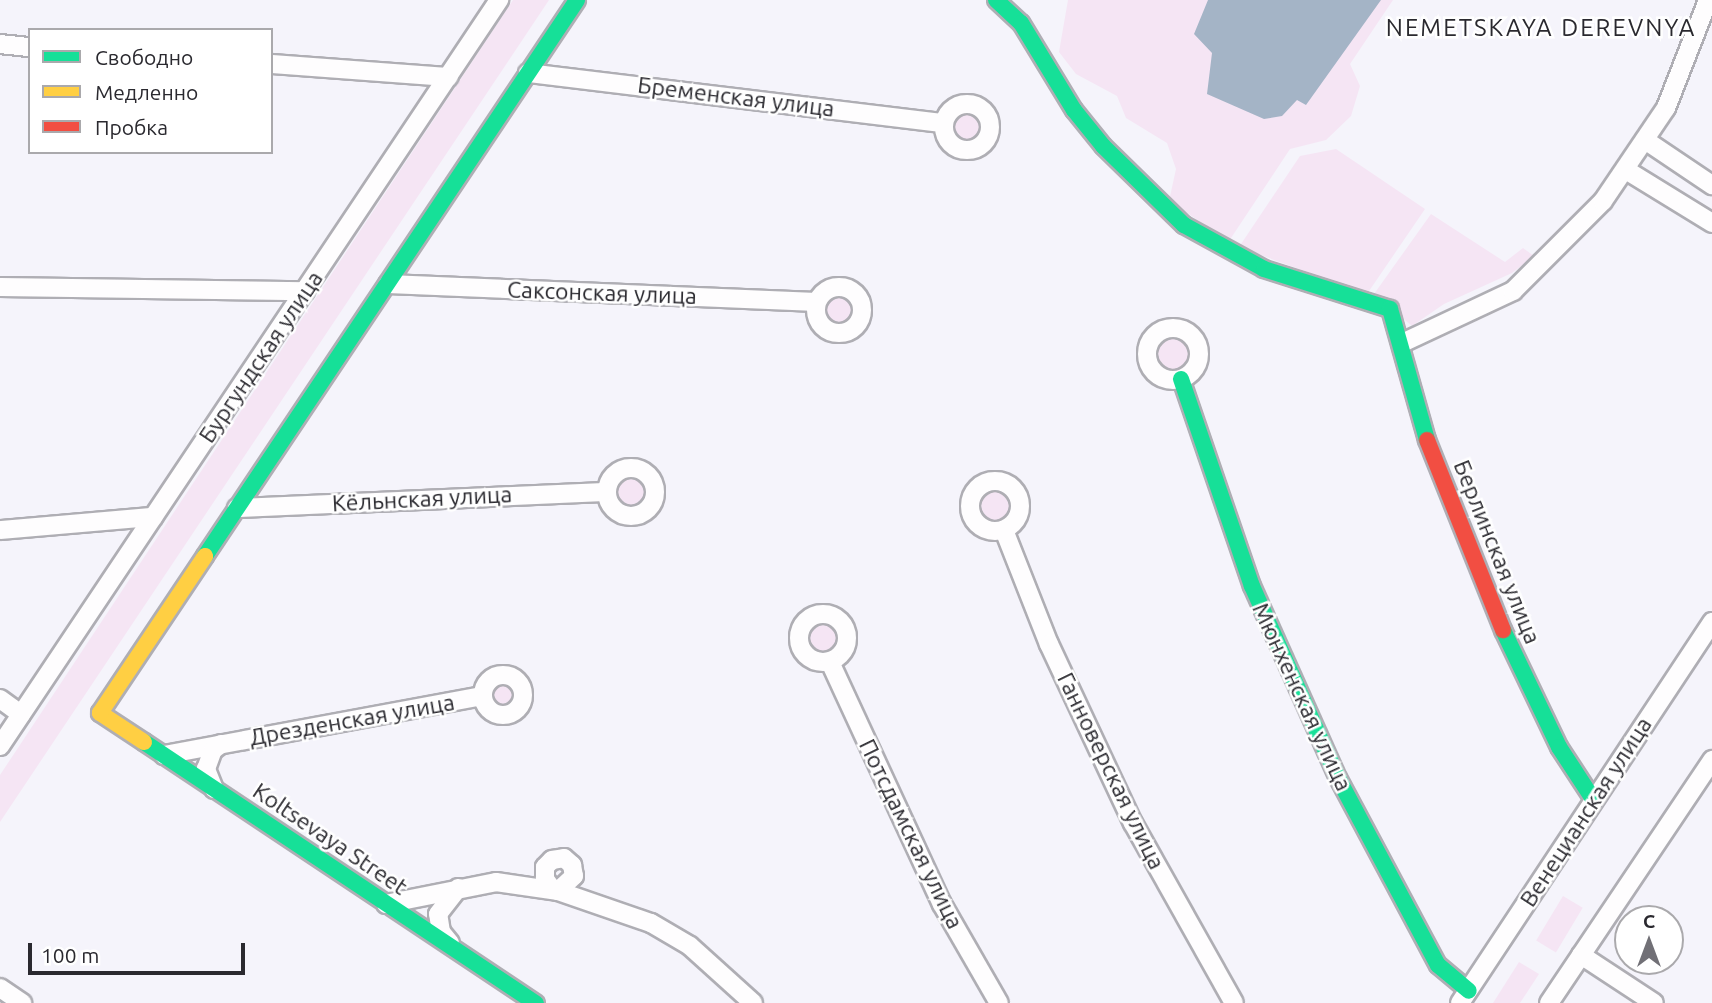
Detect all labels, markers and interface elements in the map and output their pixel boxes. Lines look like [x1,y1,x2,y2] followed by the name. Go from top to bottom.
[1388,14,1694,42] district label: NEMETSKAYA DEREVNYA
[28,28,273,154] legend
[95,45,193,69] text: Свободно
[636,71,836,123] street label: Бременская улица
[95,80,198,104] text: Медленно
[95,115,168,139] text: Пробка
[193,266,329,448] street label: Бургундская улица
[507,276,697,310] street label: Саксонская улица
[1448,456,1546,648] street label: Берлинская улица
[331,481,513,517] street label: Кёльнская улица
[1246,599,1358,795] street label: Мюнхенская улица
[1051,668,1171,874] street label: Ганноверская улица
[247,688,457,752] street label: Дрезденская улица
[1514,712,1658,912] street label: Венецианская улица
[853,735,969,933] street label: Потсдамская улица
[248,777,412,901] street label: Koltsevaya Street
[1614,905,1684,975] north arrow
[1643,910,1655,932] text: С
[32,930,248,974] scale bar
[41,943,99,967] text: 100 m

